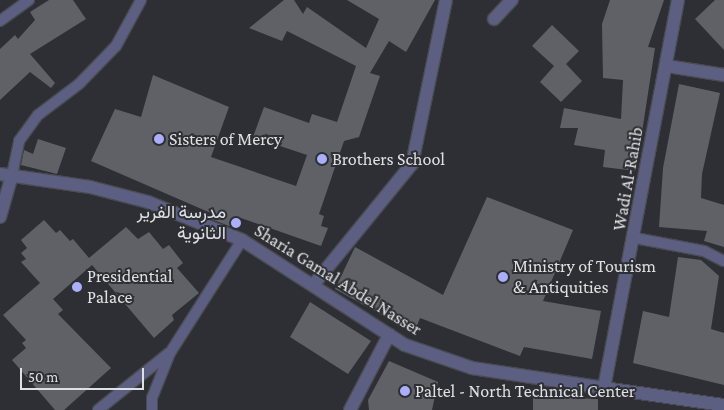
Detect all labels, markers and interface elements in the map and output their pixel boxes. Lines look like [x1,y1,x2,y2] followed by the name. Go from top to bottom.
[608,125,648,233] street label: Wadi Al-Rahib
[169,128,282,150] place label: Sisters of Mercy
[153,133,165,145] marker: Sisters of Mercy
[332,148,445,170] place label: Brothers School
[316,153,328,165] marker: Brothers School
[137,202,226,244] place label: مدرسة الفرير الثانوية
[230,217,242,229] marker: مدرسة الفرير الثانوية
[250,220,426,340] street label: Sharia Gamal Abdel Nasser
[513,256,656,298] place label: Ministry of Tourism & Antiquities
[87,266,173,308] place label: Presidential Palace
[497,271,509,283] marker: Ministry of Tourism & Antiquities
[71,281,83,293] marker: Presidential Palace
[22,358,146,390] scale bar
[28,369,58,385] text: 50 m
[415,380,635,402] place label: Paltel - North Technical Center
[399,385,411,397] marker: Paltel - North Technical Center

